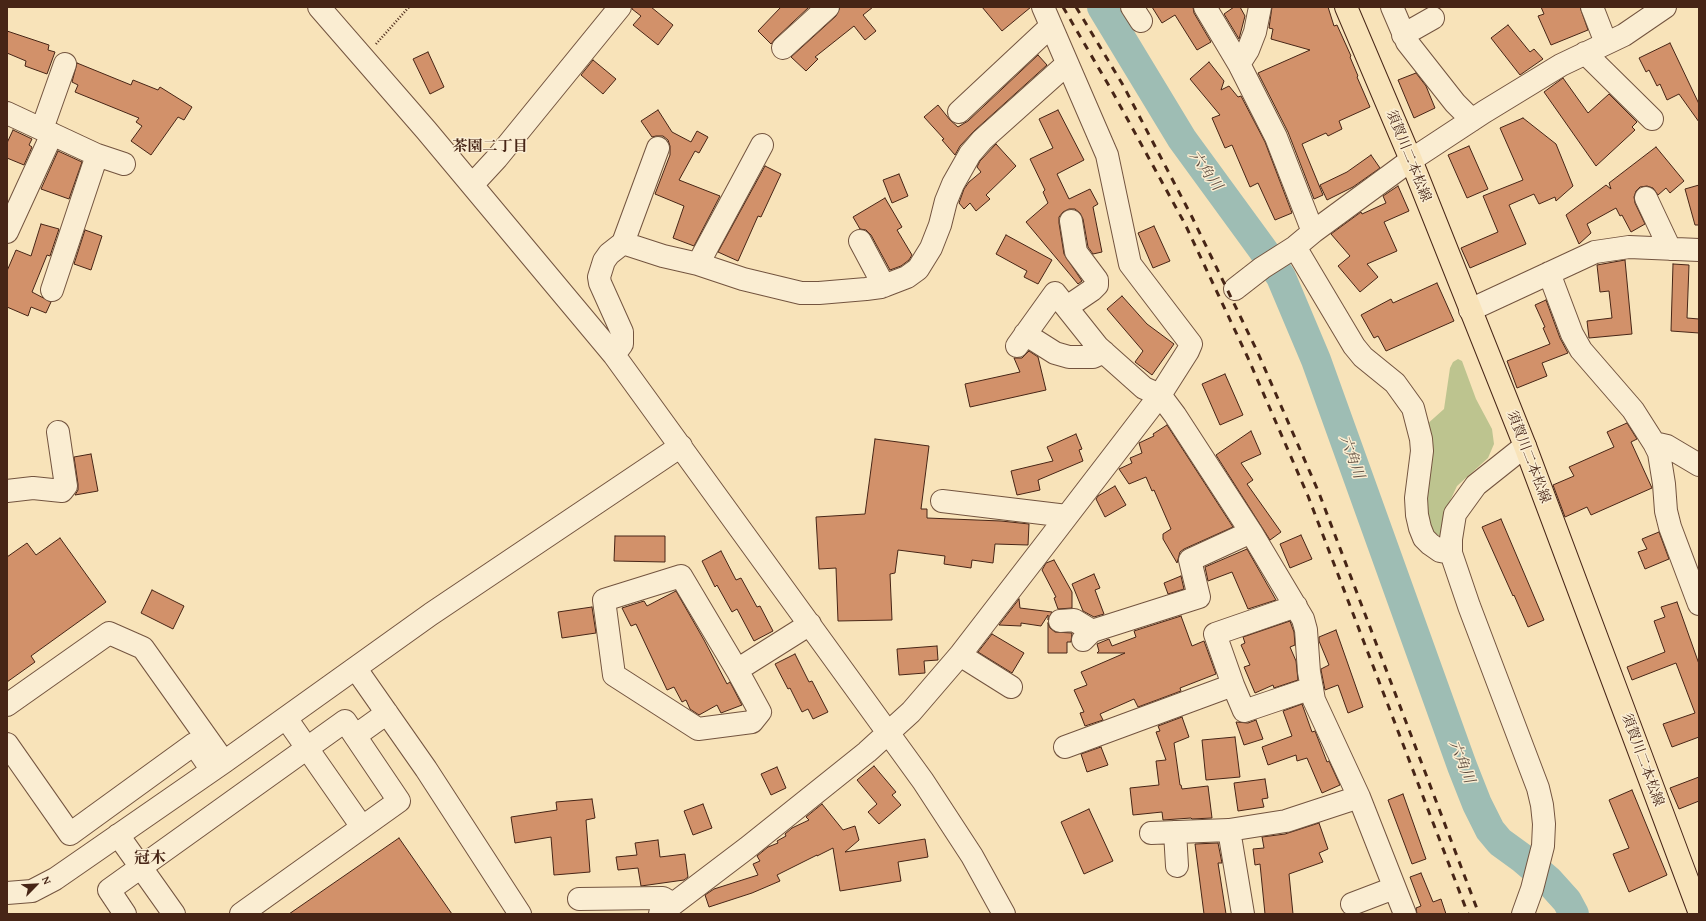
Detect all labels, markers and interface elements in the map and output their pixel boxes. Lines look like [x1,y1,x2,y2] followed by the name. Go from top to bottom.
[1382,107,1434,205] street label: 須賀川二本松線
[453,138,527,156] district label: 茶園二丁目
[1184,148,1226,194] water label: 六角川
[1503,408,1553,506] street label: 須賀川二本松線
[1335,433,1367,481] water label: 六角川
[1617,711,1667,809] street label: 須賀川二本松線
[1444,738,1478,786] water label: 六角川
[134,849,166,869] district label: 冠木
[16,865,56,905] north arrow
[38,873,56,887] text: N

